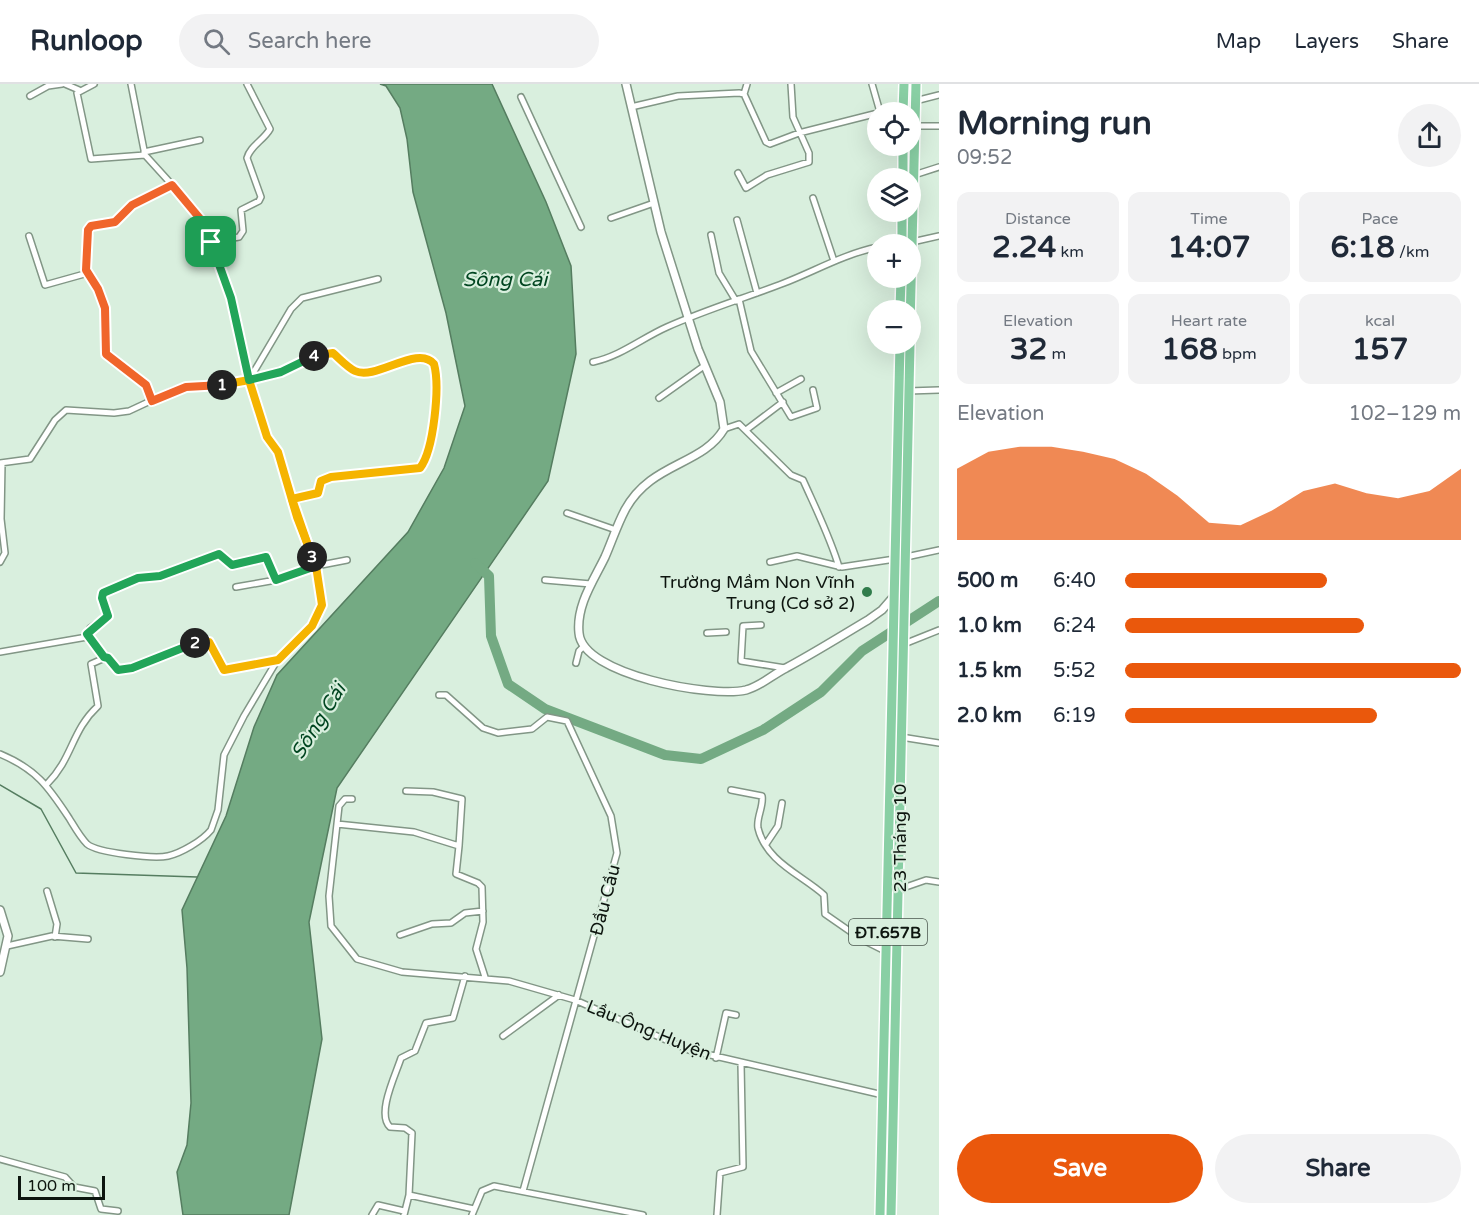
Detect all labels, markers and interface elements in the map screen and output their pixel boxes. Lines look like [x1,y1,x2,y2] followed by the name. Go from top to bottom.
[179,14,599,68] search box
[30,24,143,58] text: Runloop
[200,25,233,58] icon: search
[248,28,371,54] text: Search here
[1216,29,1261,54] text: Map
[1294,29,1359,54] text: Layers
[1392,29,1449,54] text: Share
[867,102,921,354] map controls
[867,102,921,156] button: locate
[957,104,1152,143] text: Morning run
[1398,104,1461,167] button: share
[957,146,1012,170] text: 09:52
[867,168,921,222] button: layers
[1005,209,1071,229] text: Distance
[1190,209,1228,229] text: Time
[1362,209,1398,229] text: Pace
[185,216,236,267] pin
[194,225,227,258] icon: arrive
[992,229,1056,266] text: 2.24
[1167,229,1251,266] text: 14:07
[1331,229,1395,266] text: 6:18
[867,234,921,288] button: +
[1056,242,1084,262] text: km
[1395,242,1429,262] text: /km
[463,268,550,292] water label: Sông Cái
[867,300,921,354] button: −
[1003,311,1073,331] text: Elevation
[1171,311,1247,331] text: Heart rate
[1365,311,1395,331] text: kcal
[1010,331,1047,368] text: 32
[1161,331,1218,368] text: 168
[1352,331,1408,368] text: 157
[299,341,329,371] pin: 4
[1047,344,1066,364] text: m
[1218,344,1257,364] text: bpm
[309,346,319,366] text: 4
[207,370,237,400] pin: 1
[217,375,227,395] text: 1
[957,402,1044,426] text: Elevation
[1348,402,1461,426] text: 102–129 m
[297,542,327,572] pin: 3
[307,547,317,567] text: 3
[957,569,1018,593] text: 500 m
[1053,569,1096,593] text: 6:40
[660,571,855,614] place label: Trường Mầm Non Vĩnh Trung (Cơ sở 2)
[860,585,874,599] marker: Trường Mầm Non Vĩnh Trung (Cơ sở 2)
[957,614,1022,638] text: 1.0 km
[1053,614,1096,638] text: 6:24
[180,628,210,658] pin: 2
[190,633,200,653] text: 2
[957,659,1022,683] text: 1.5 km
[1053,659,1096,683] text: 5:52
[286,677,353,764] water label: Sông Cái
[957,704,1022,728] text: 2.0 km
[1053,704,1096,728] text: 6:19
[889,784,911,892] street label: 23 Tháng 10
[585,862,625,938] street label: Đầu Cầu
[849,919,927,945] road number: ĐT.657B
[583,995,715,1065] street label: Lầu Ông Huyện
[957,1134,1203,1203] button: Save
[1215,1134,1461,1203] button: Share
[18,1173,105,1200] scale bar
[27,1176,76,1196] text: 100 m

